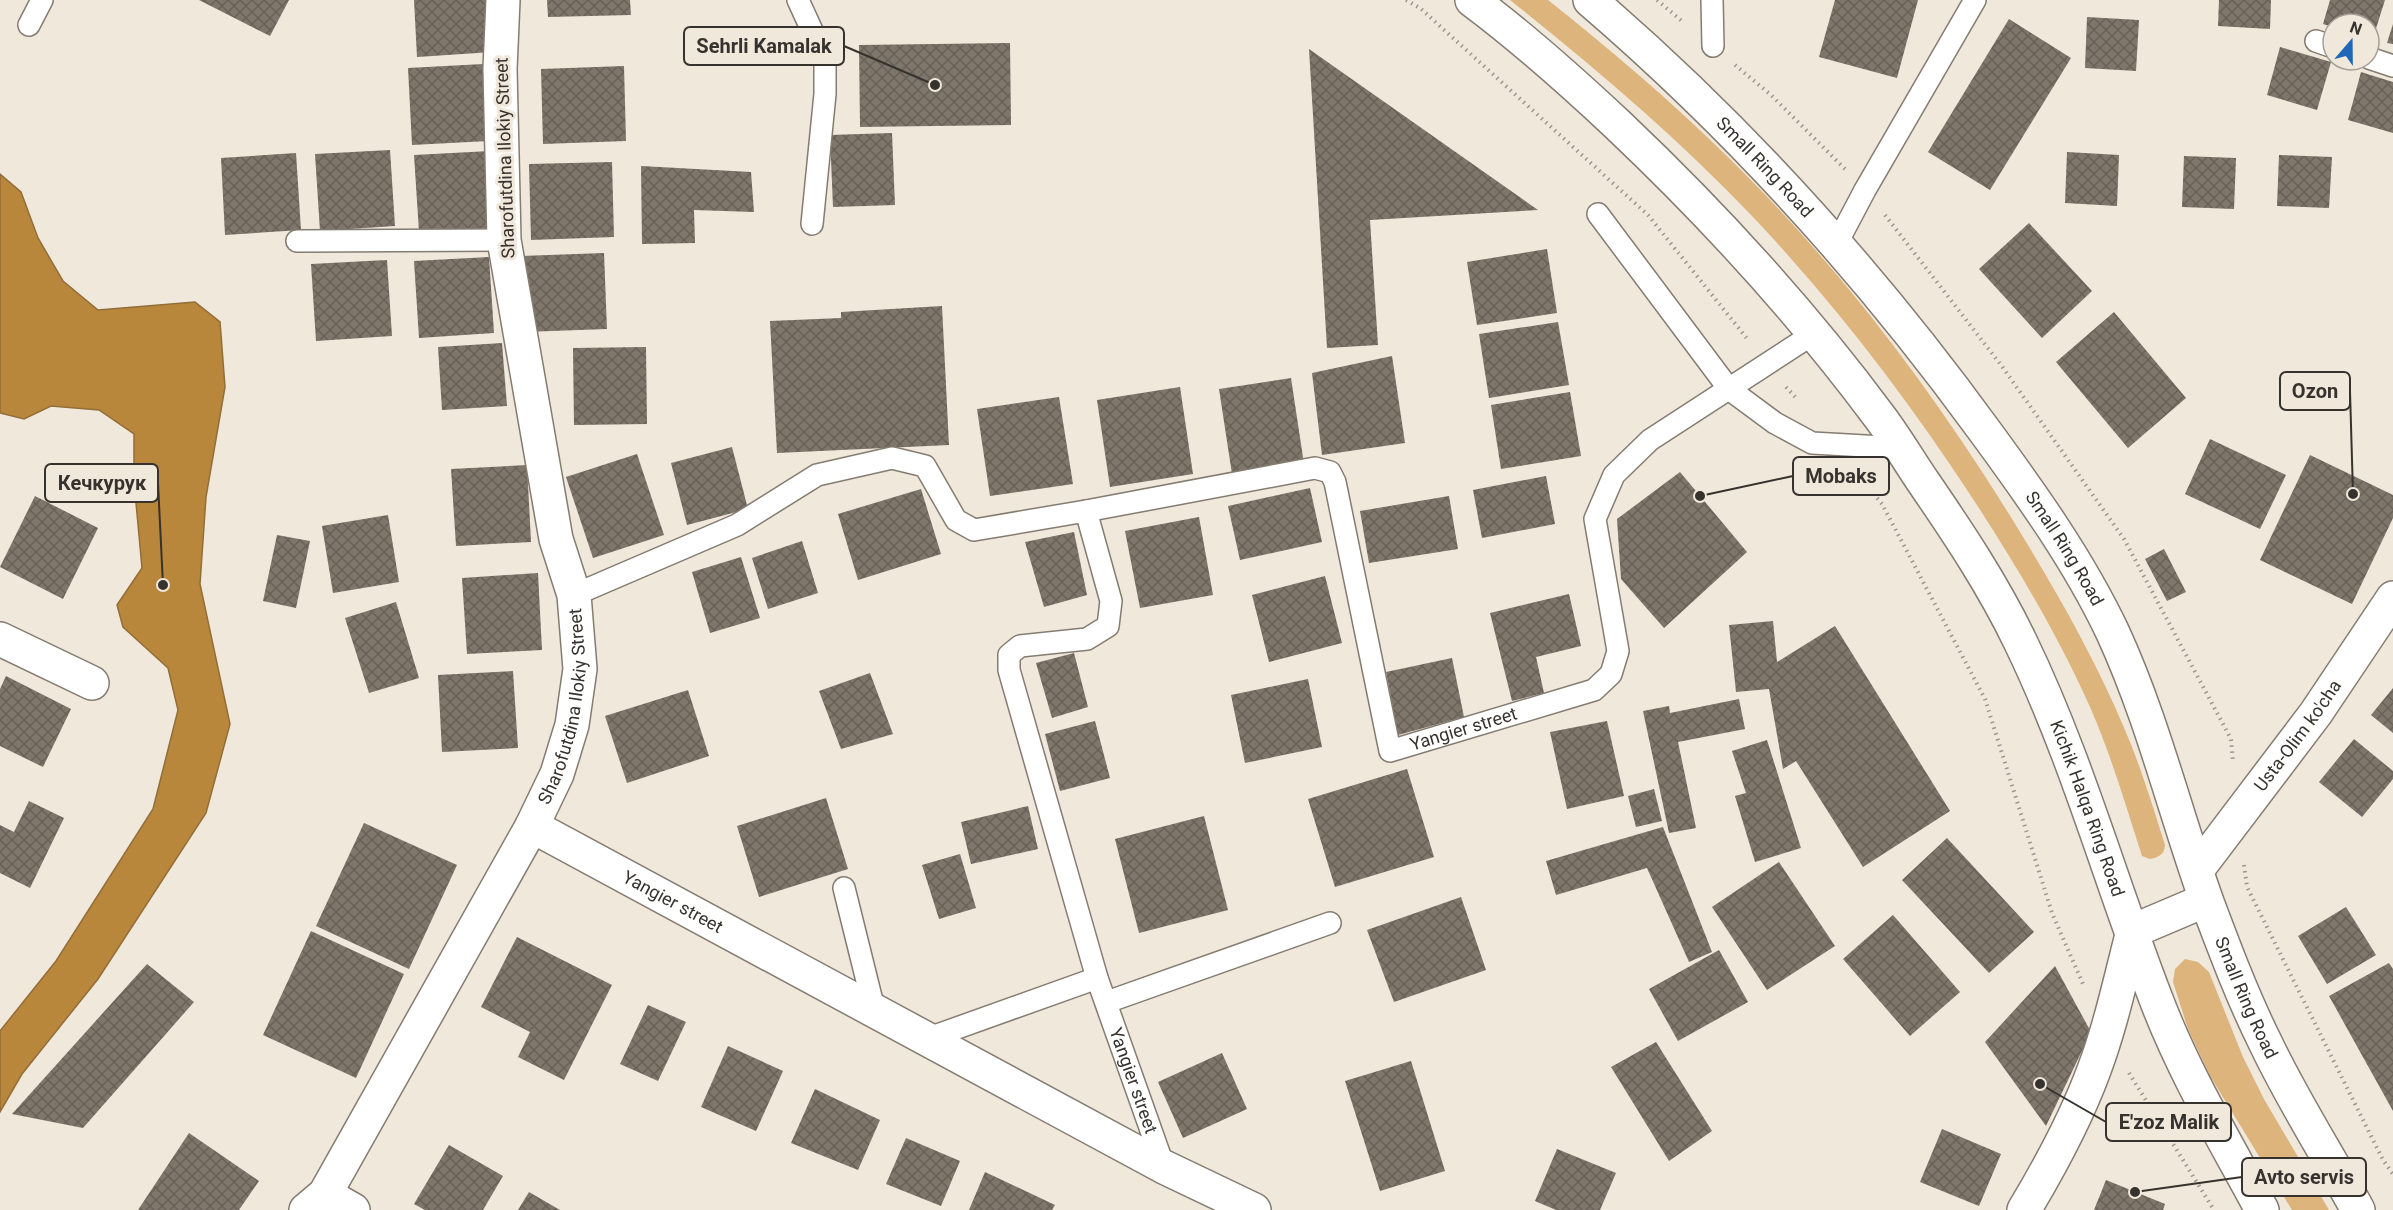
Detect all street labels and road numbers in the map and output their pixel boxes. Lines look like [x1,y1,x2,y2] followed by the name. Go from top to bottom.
[490,57,518,259] street label: Sharofutdina Ilokiy Street
[1712,112,1818,221] street label: Small Ring Road
[2021,487,2108,609] street label: Small Ring Road
[533,607,590,807] street label: Sharofutdina Ilokiy Street
[2250,676,2345,795] street label: Usta-Olim ko'cha
[1407,703,1519,754] street label: Yangier street
[2046,717,2129,899] street label: Kichik Halqa Ring Road
[619,866,727,937] street label: Yangier street
[2211,934,2282,1062] street label: Small Ring Road
[1105,1025,1162,1136] street label: Yangier street

